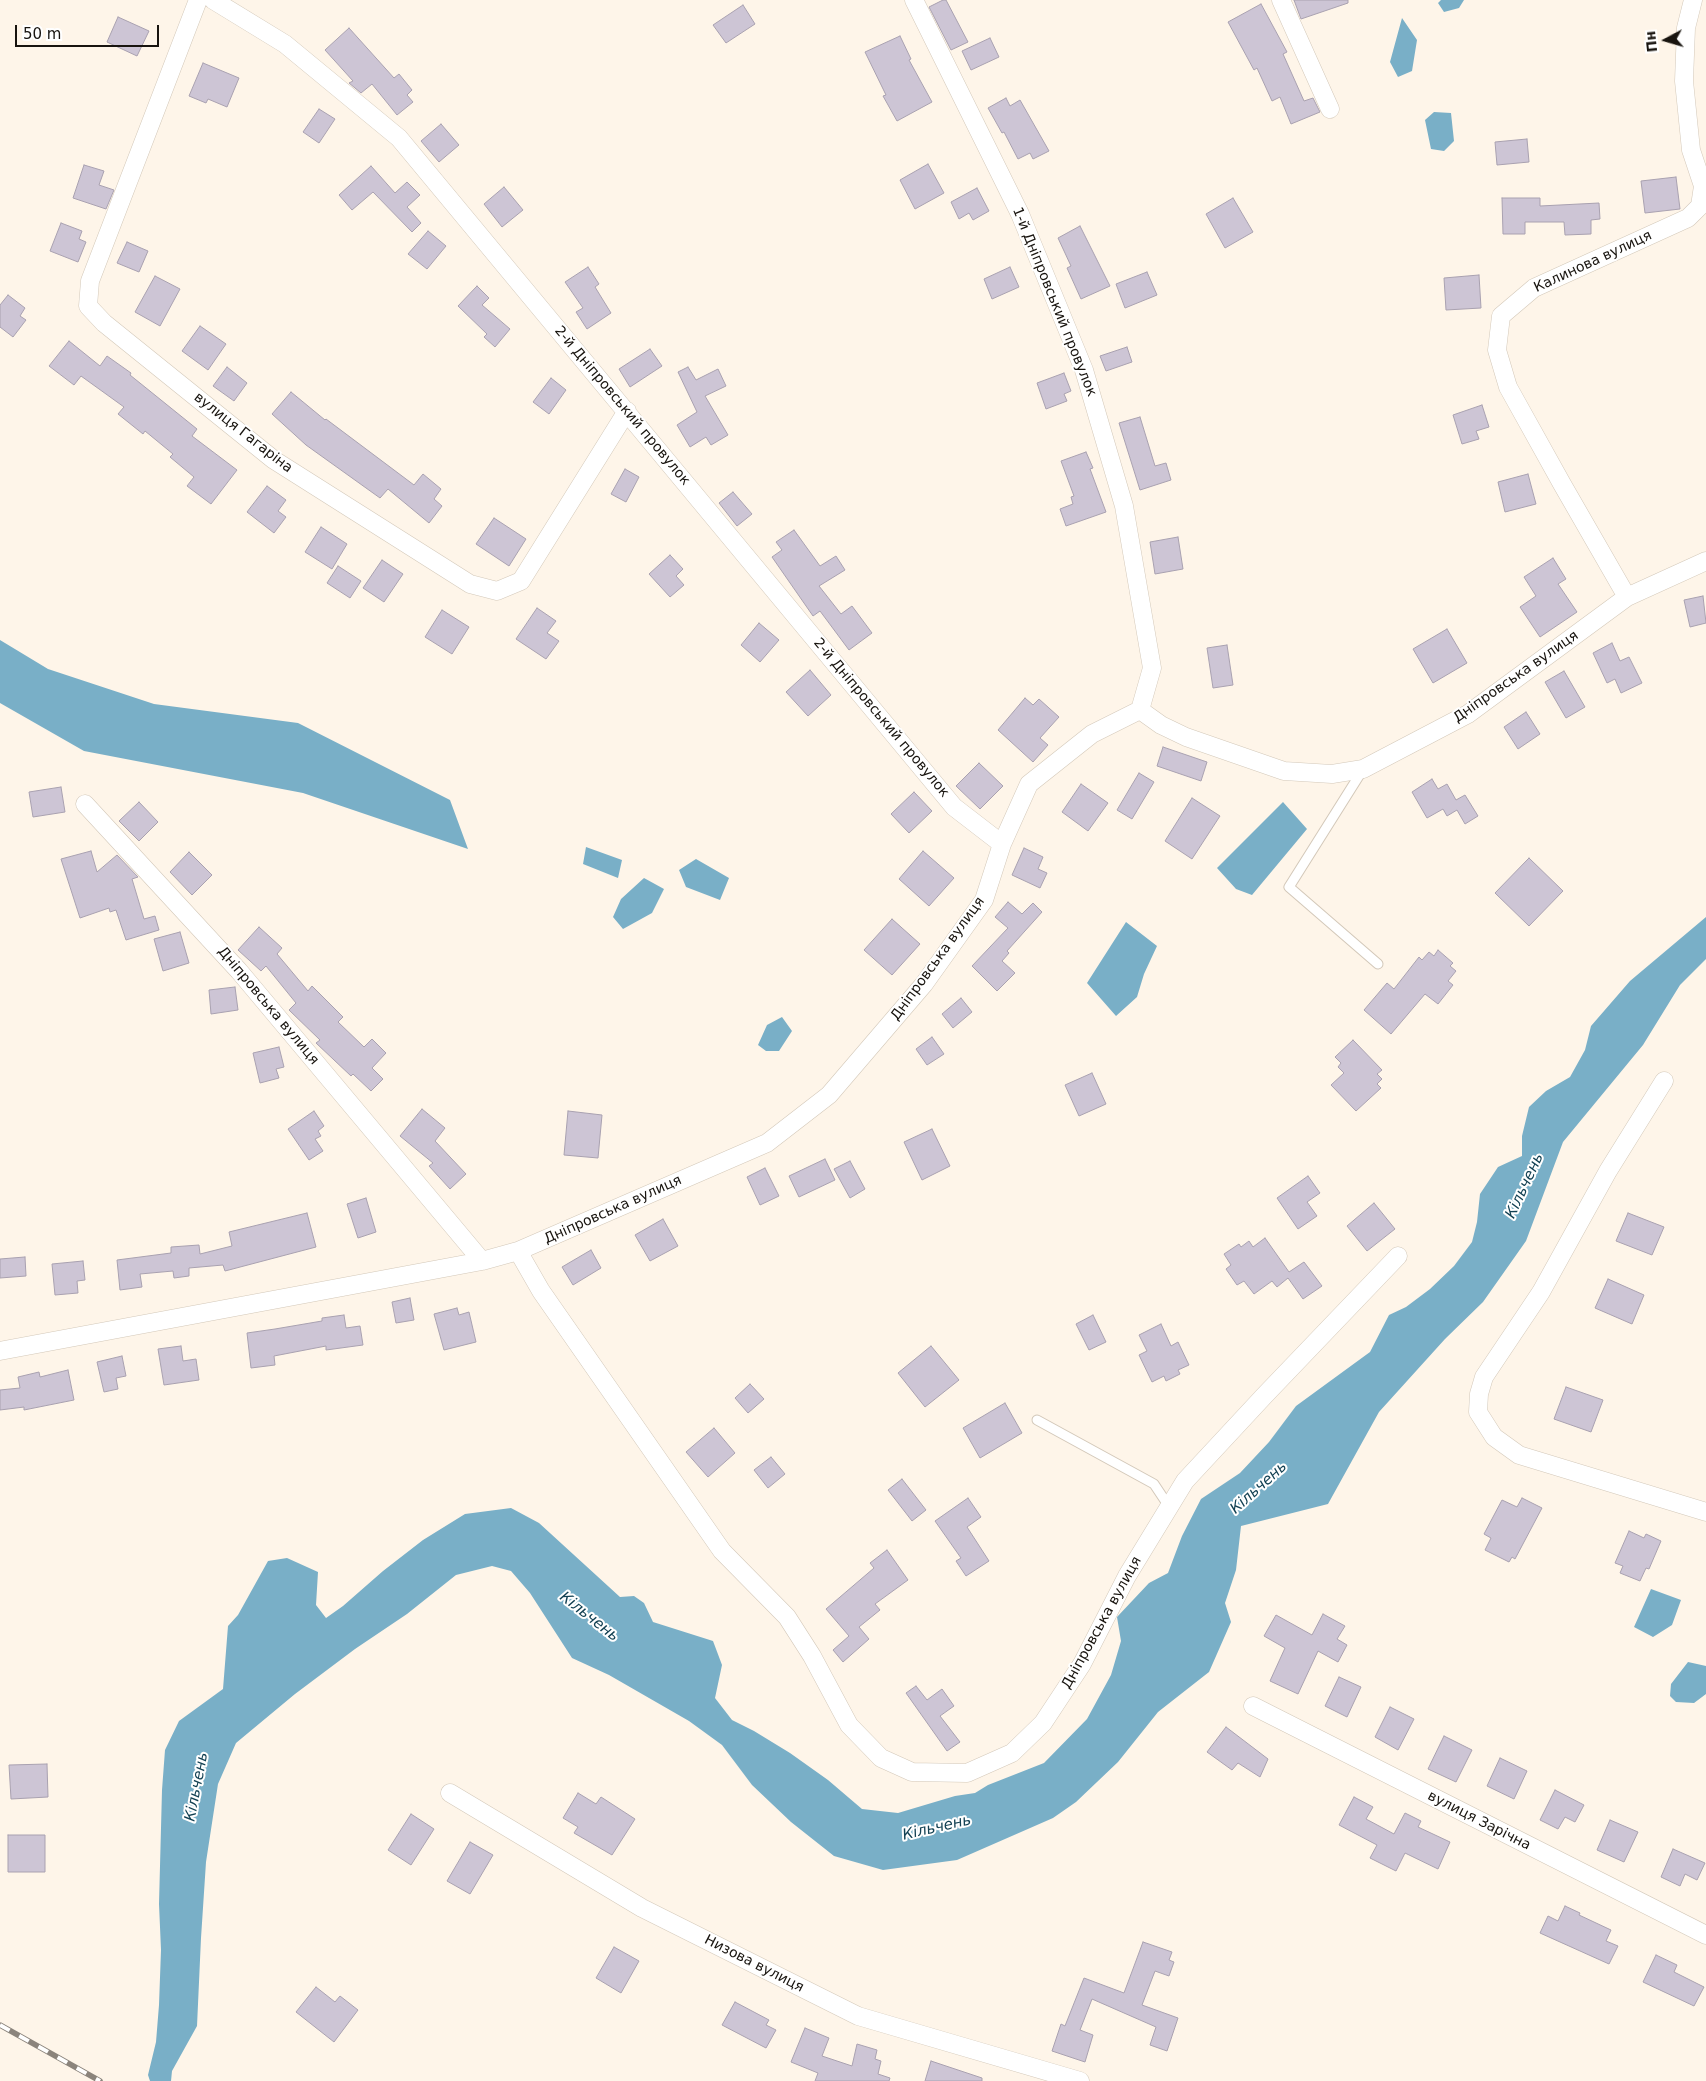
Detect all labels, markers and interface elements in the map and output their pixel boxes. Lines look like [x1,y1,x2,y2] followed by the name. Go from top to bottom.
[18,15,161,47] scale bar
[1641,15,1691,65] north arrow
[23,25,61,43] text: 50 m
[1642,30,1660,53] text: Пн
[1008,205,1100,399] street label: 1-й Дніпровський провулок
[1531,227,1655,297] street label: Калинова вулиця
[550,323,694,489] street label: 2-й Дніпровський провулок
[190,389,296,477] street label: вулиця Гагаріна
[1450,627,1582,727] street label: Дніпровська вулиця
[809,635,953,801] street label: 2-й Дніпровський провулок
[887,894,989,1024] street label: Дніпровська вулиця
[214,944,322,1068] street label: Дніпровська вулиця
[1502,1150,1548,1222] water label: Кільчень
[542,1172,684,1248] street label: Дніпровська вулиця
[1227,1458,1291,1518] water label: Кільчень
[1059,1554,1145,1692] street label: Дніпровська вулиця
[556,1588,622,1646] water label: Кільчень
[181,1751,213,1823] water label: Кільчень
[1425,1788,1533,1854] street label: вулиця Зарічна
[901,1811,973,1845] water label: Кільчень
[701,1932,807,1996] street label: Низова вулиця

